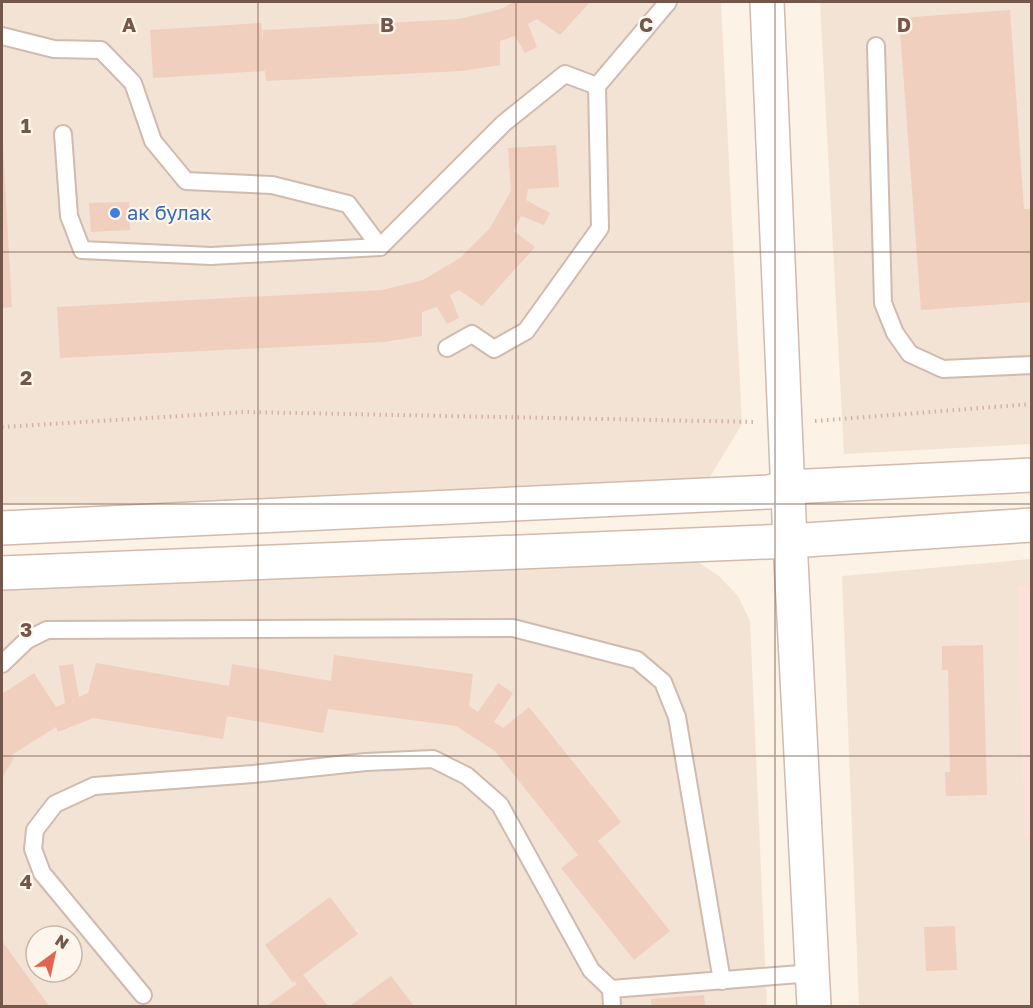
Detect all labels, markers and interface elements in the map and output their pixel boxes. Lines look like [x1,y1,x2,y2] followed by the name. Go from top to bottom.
[122,12,136,36] text: A
[380,12,394,36] text: B
[639,12,653,36] text: C
[897,12,911,36] text: D
[21,113,31,137] text: 1
[127,200,212,224] place label: ак булак
[108,206,122,220] marker: ак булак
[20,365,32,389] text: 2
[20,617,32,641] text: 3
[20,869,32,893] text: 4
[24,924,84,984] north arrow
[52,930,73,953] text: N

